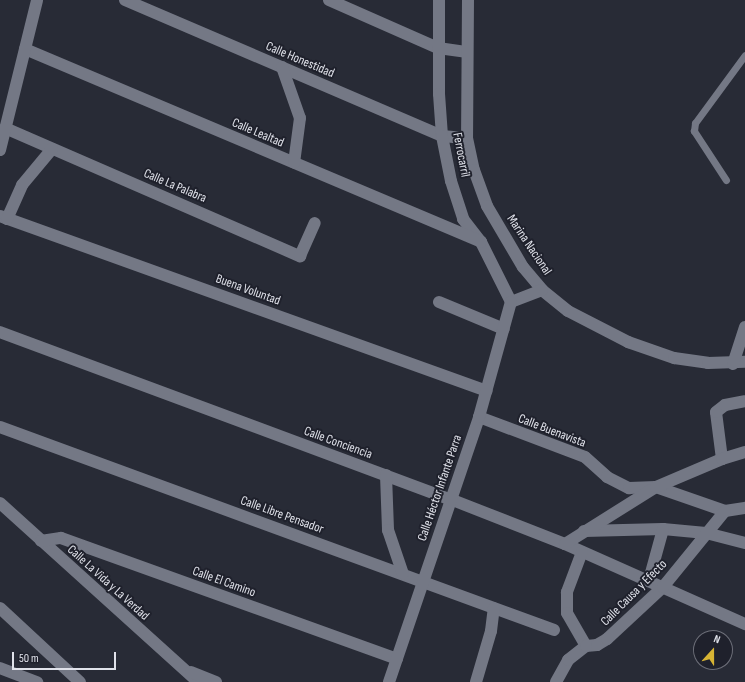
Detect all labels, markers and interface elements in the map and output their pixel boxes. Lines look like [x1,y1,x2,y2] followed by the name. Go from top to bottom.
[263,39,337,81] street label: Calle Honestidad
[230,115,286,151] street label: Calle Lealtad
[449,131,473,179] street label: Ferrocarril
[141,166,209,206] street label: Calle La Palabra
[503,212,555,278] street label: Marina Nacional
[213,271,283,309] street label: Buena Voluntad
[516,411,588,451] street label: Calle Buenavista
[302,423,374,463] street label: Calle Conciencia
[414,433,466,543] street label: Calle Héctor Infante Parra
[238,493,326,537] street label: Calle Libre Pensador
[64,542,152,624] street label: Calle La Vida y La Verdad
[598,557,670,629] street label: Calle Causa y Efecto
[190,563,258,601] street label: Calle El Camino
[693,630,733,670] north arrow
[712,632,722,646] text: N
[14,644,118,670] scale bar
[19,651,39,666] text: 50 m

